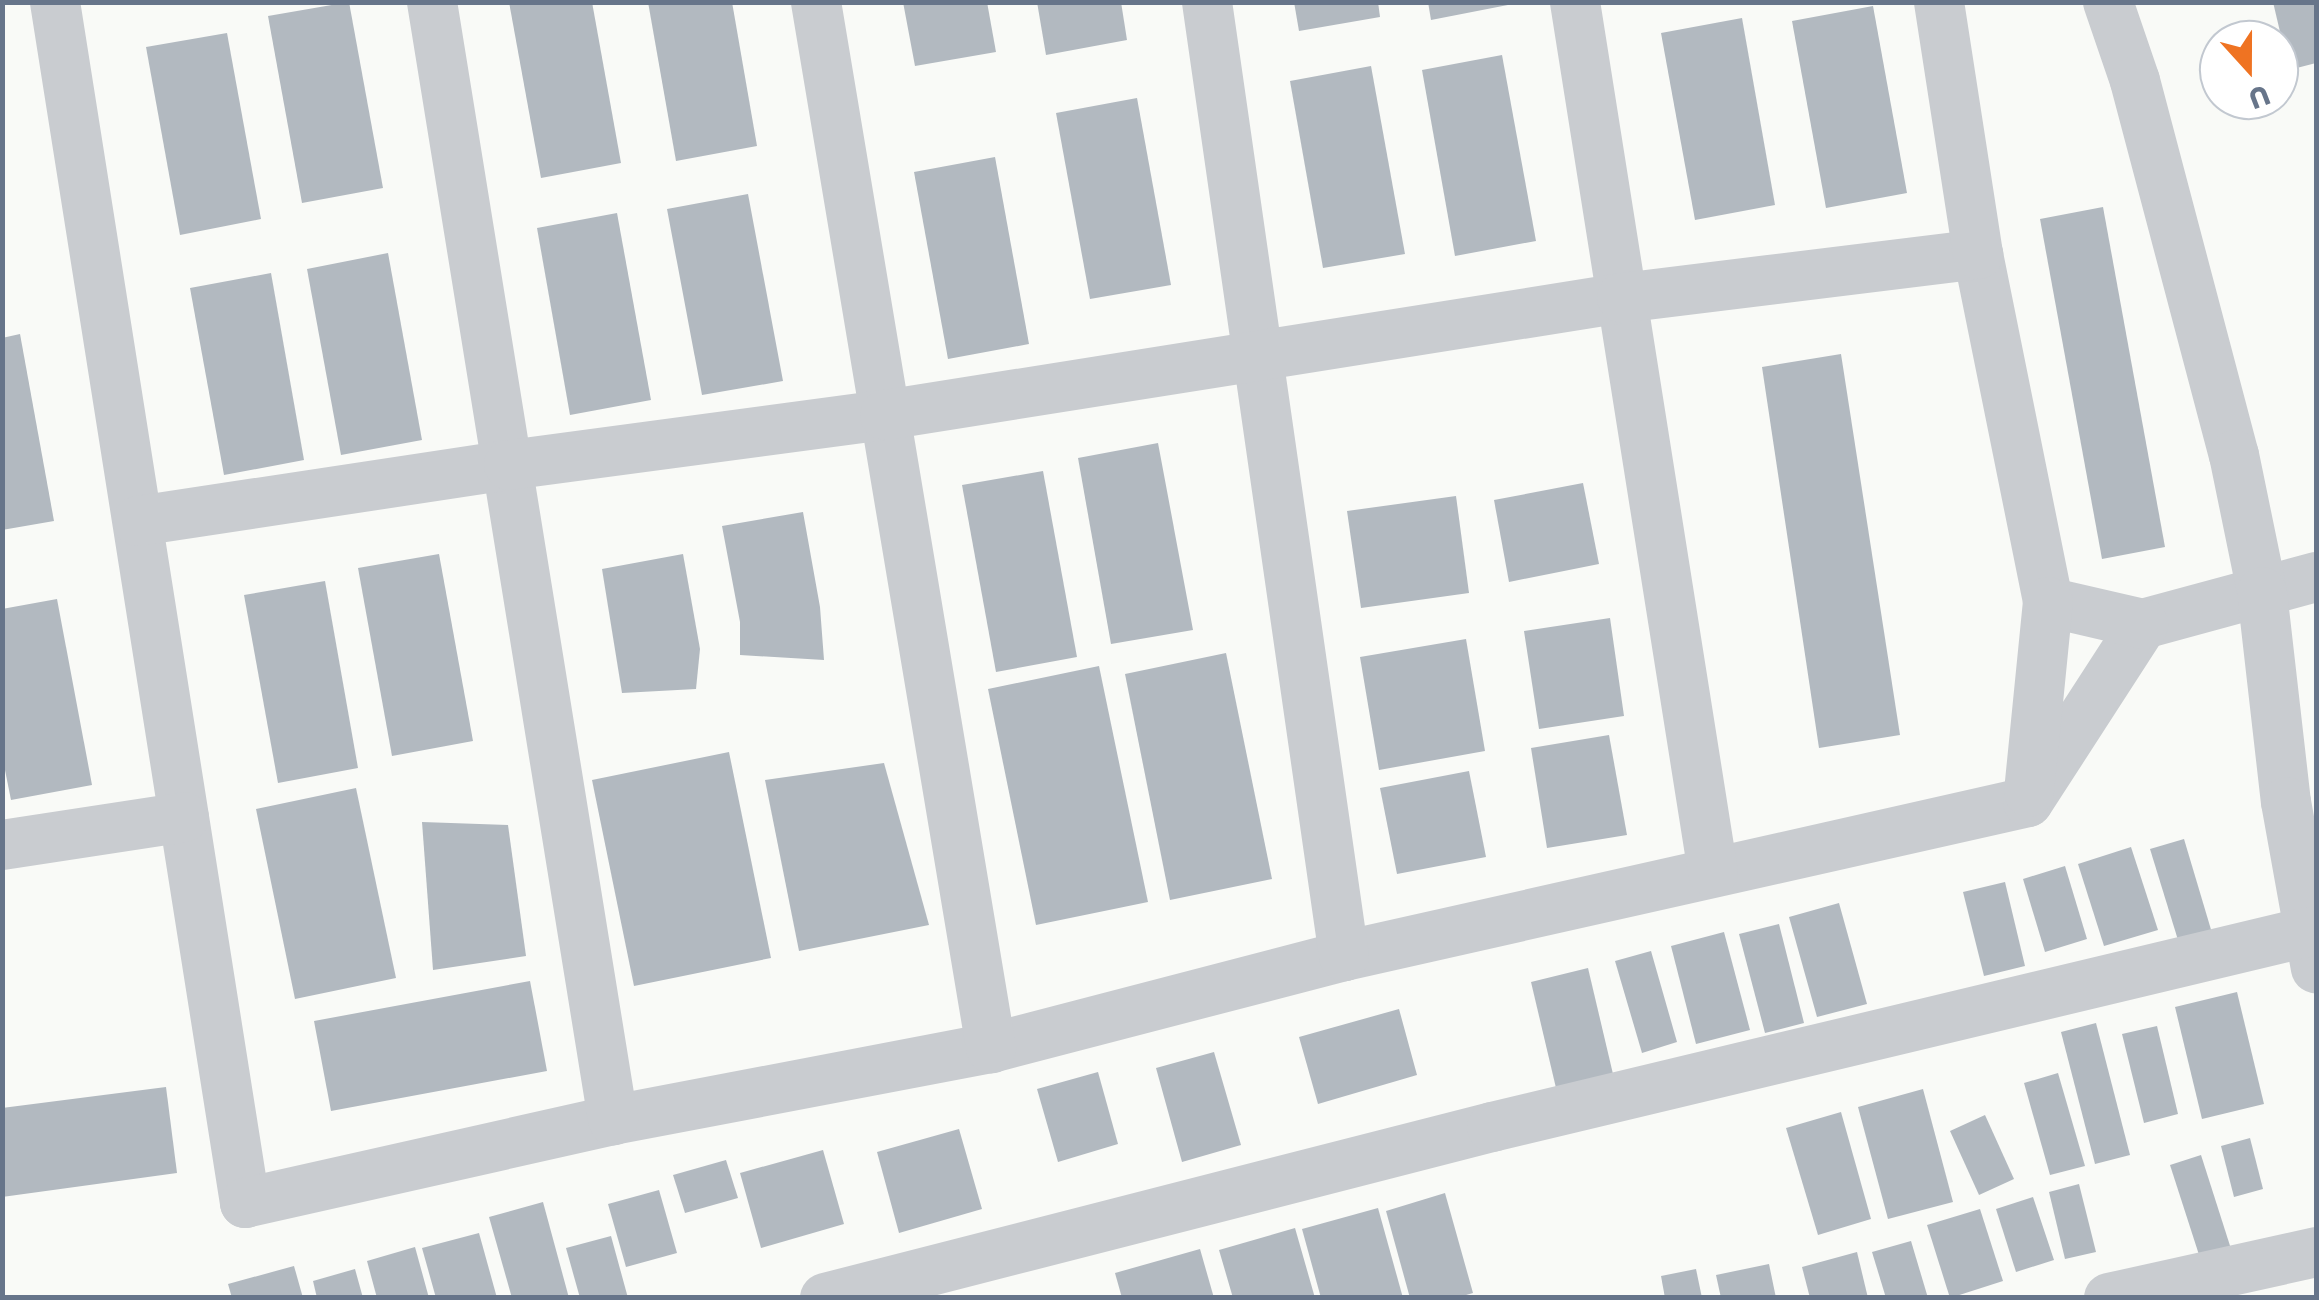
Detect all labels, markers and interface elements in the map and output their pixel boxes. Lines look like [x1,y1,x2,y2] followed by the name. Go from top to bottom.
[2199,20,2299,120] north arrow
[2243,75,2275,118] text: U

